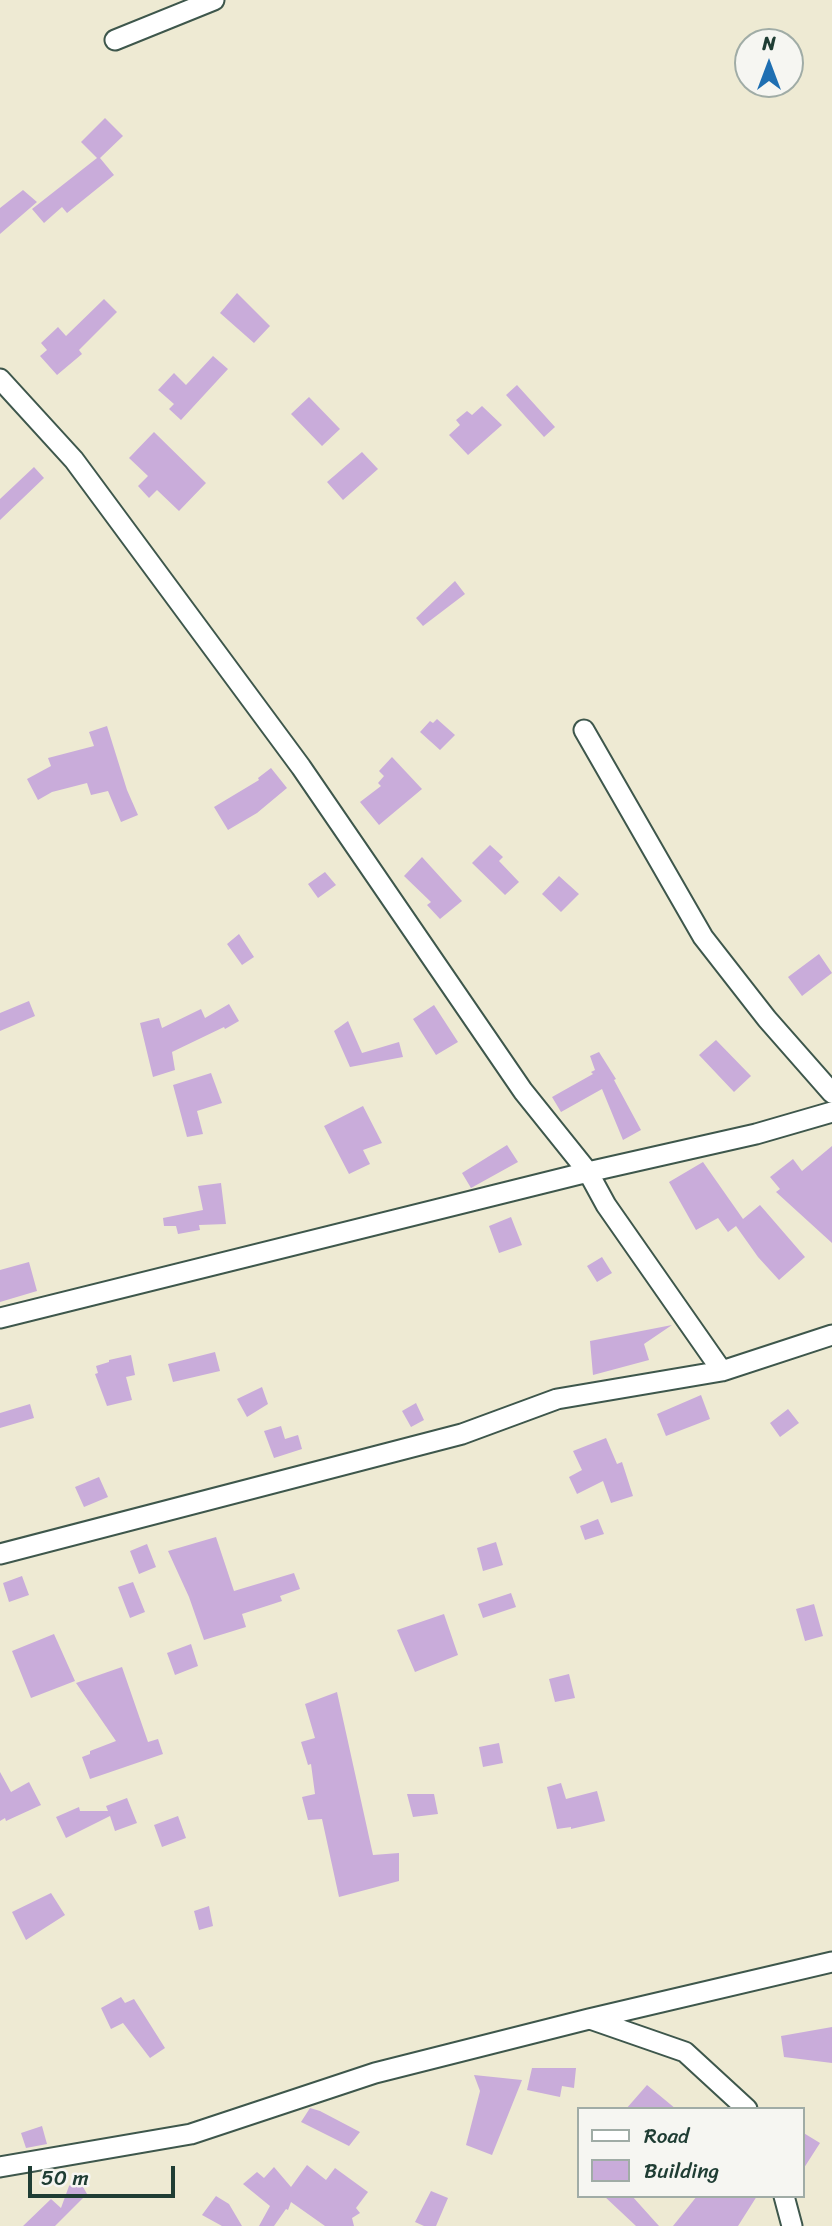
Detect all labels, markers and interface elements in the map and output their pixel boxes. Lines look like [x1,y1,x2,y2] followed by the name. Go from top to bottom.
[762,27,776,60] text: N
[734,28,804,98] north arrow
[576,2107,804,2198] legend
[644,2117,689,2155] text: Road
[32,2152,178,2196] scale bar
[644,2152,719,2190] text: Building
[41,2159,89,2197] text: 50 m

